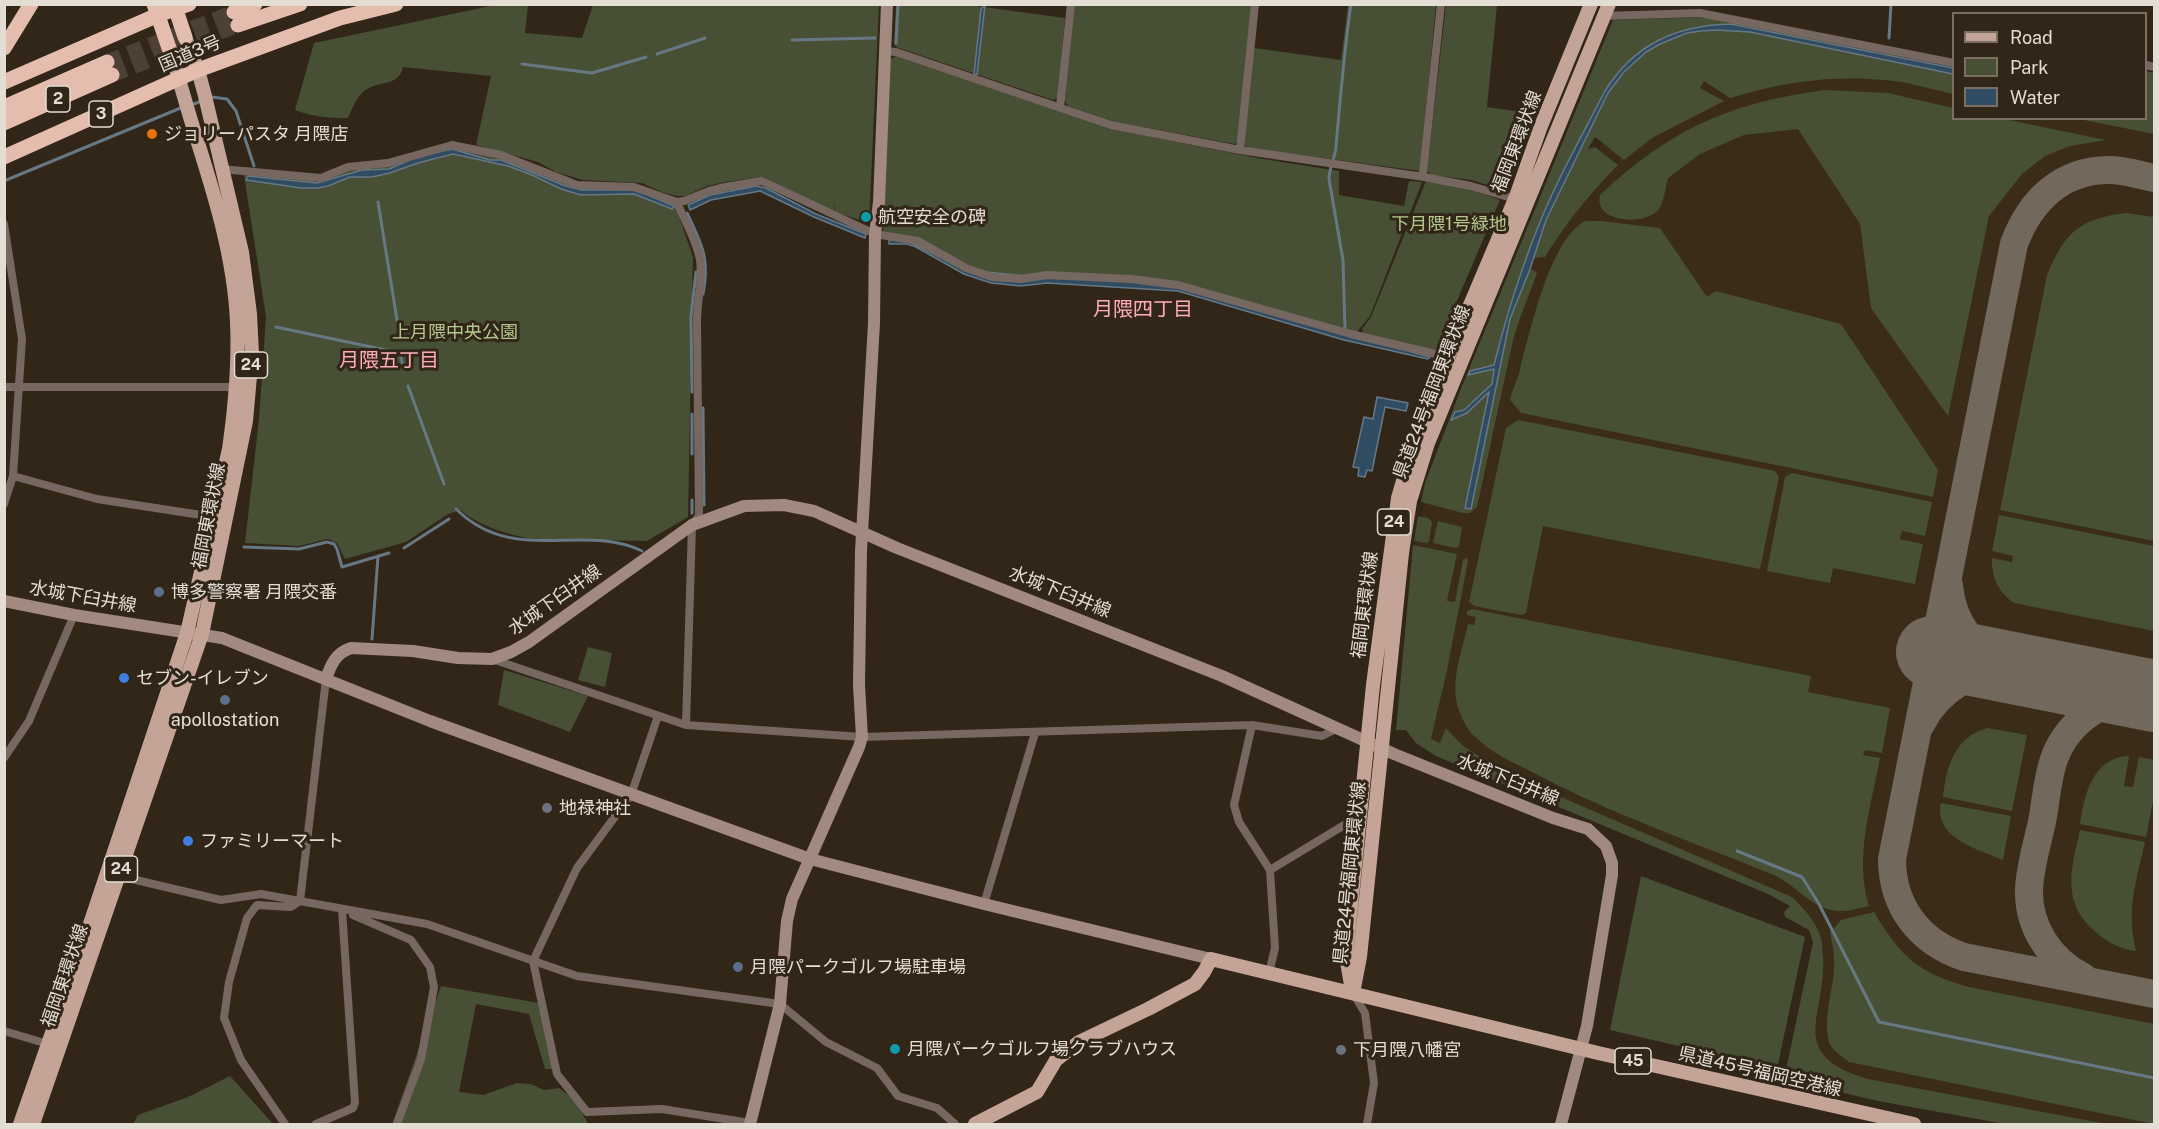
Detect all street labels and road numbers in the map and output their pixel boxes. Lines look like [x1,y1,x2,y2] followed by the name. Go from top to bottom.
[156,31,224,77] street label: 国道3号
[46,86,70,112] road number: 2
[1488,88,1546,196] street label: 福岡東環状線
[89,101,113,127] road number: 3
[1389,302,1475,482] street label: 県道24号福岡東環状線
[234,352,268,378] road number: 24
[188,461,230,571] street label: 福岡東環状線
[1378,509,1410,535] road number: 24
[1348,550,1382,660] street label: 福岡東環状線
[505,560,605,640] street label: 水城下臼井線
[1006,562,1114,622] street label: 水城下臼井線
[28,577,138,617] street label: 水城下臼井線
[1454,750,1562,810] street label: 水城下臼井線
[1330,780,1370,966] street label: 県道24号福岡東環状線
[104,856,138,882] road number: 24
[37,921,93,1031] street label: 福岡東環状線
[1676,1043,1844,1101] street label: 県道45号福岡空港線
[1615,1048,1651,1074] road number: 45

